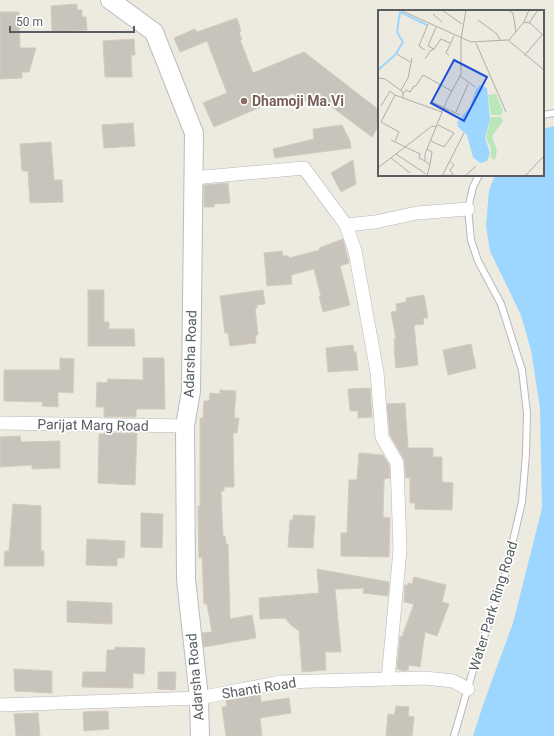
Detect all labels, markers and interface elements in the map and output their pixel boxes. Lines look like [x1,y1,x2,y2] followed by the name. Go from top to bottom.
[10,8,134,34] scale bar
[378,10,544,176] inset map
[16,15,43,29] text: 50 m
[252,93,344,109] place label: Dhamoji Ma.Vi
[239,96,249,106] marker: Dhamoji Ma.Vi
[180,310,200,398] street label: Adarsha Road
[37,416,149,434] street label: Parijat Marg Road
[466,539,520,673] street label: Water Park Ring Road
[183,633,207,721] street label: Adarsha Road
[221,674,297,702] street label: Shanti Road

